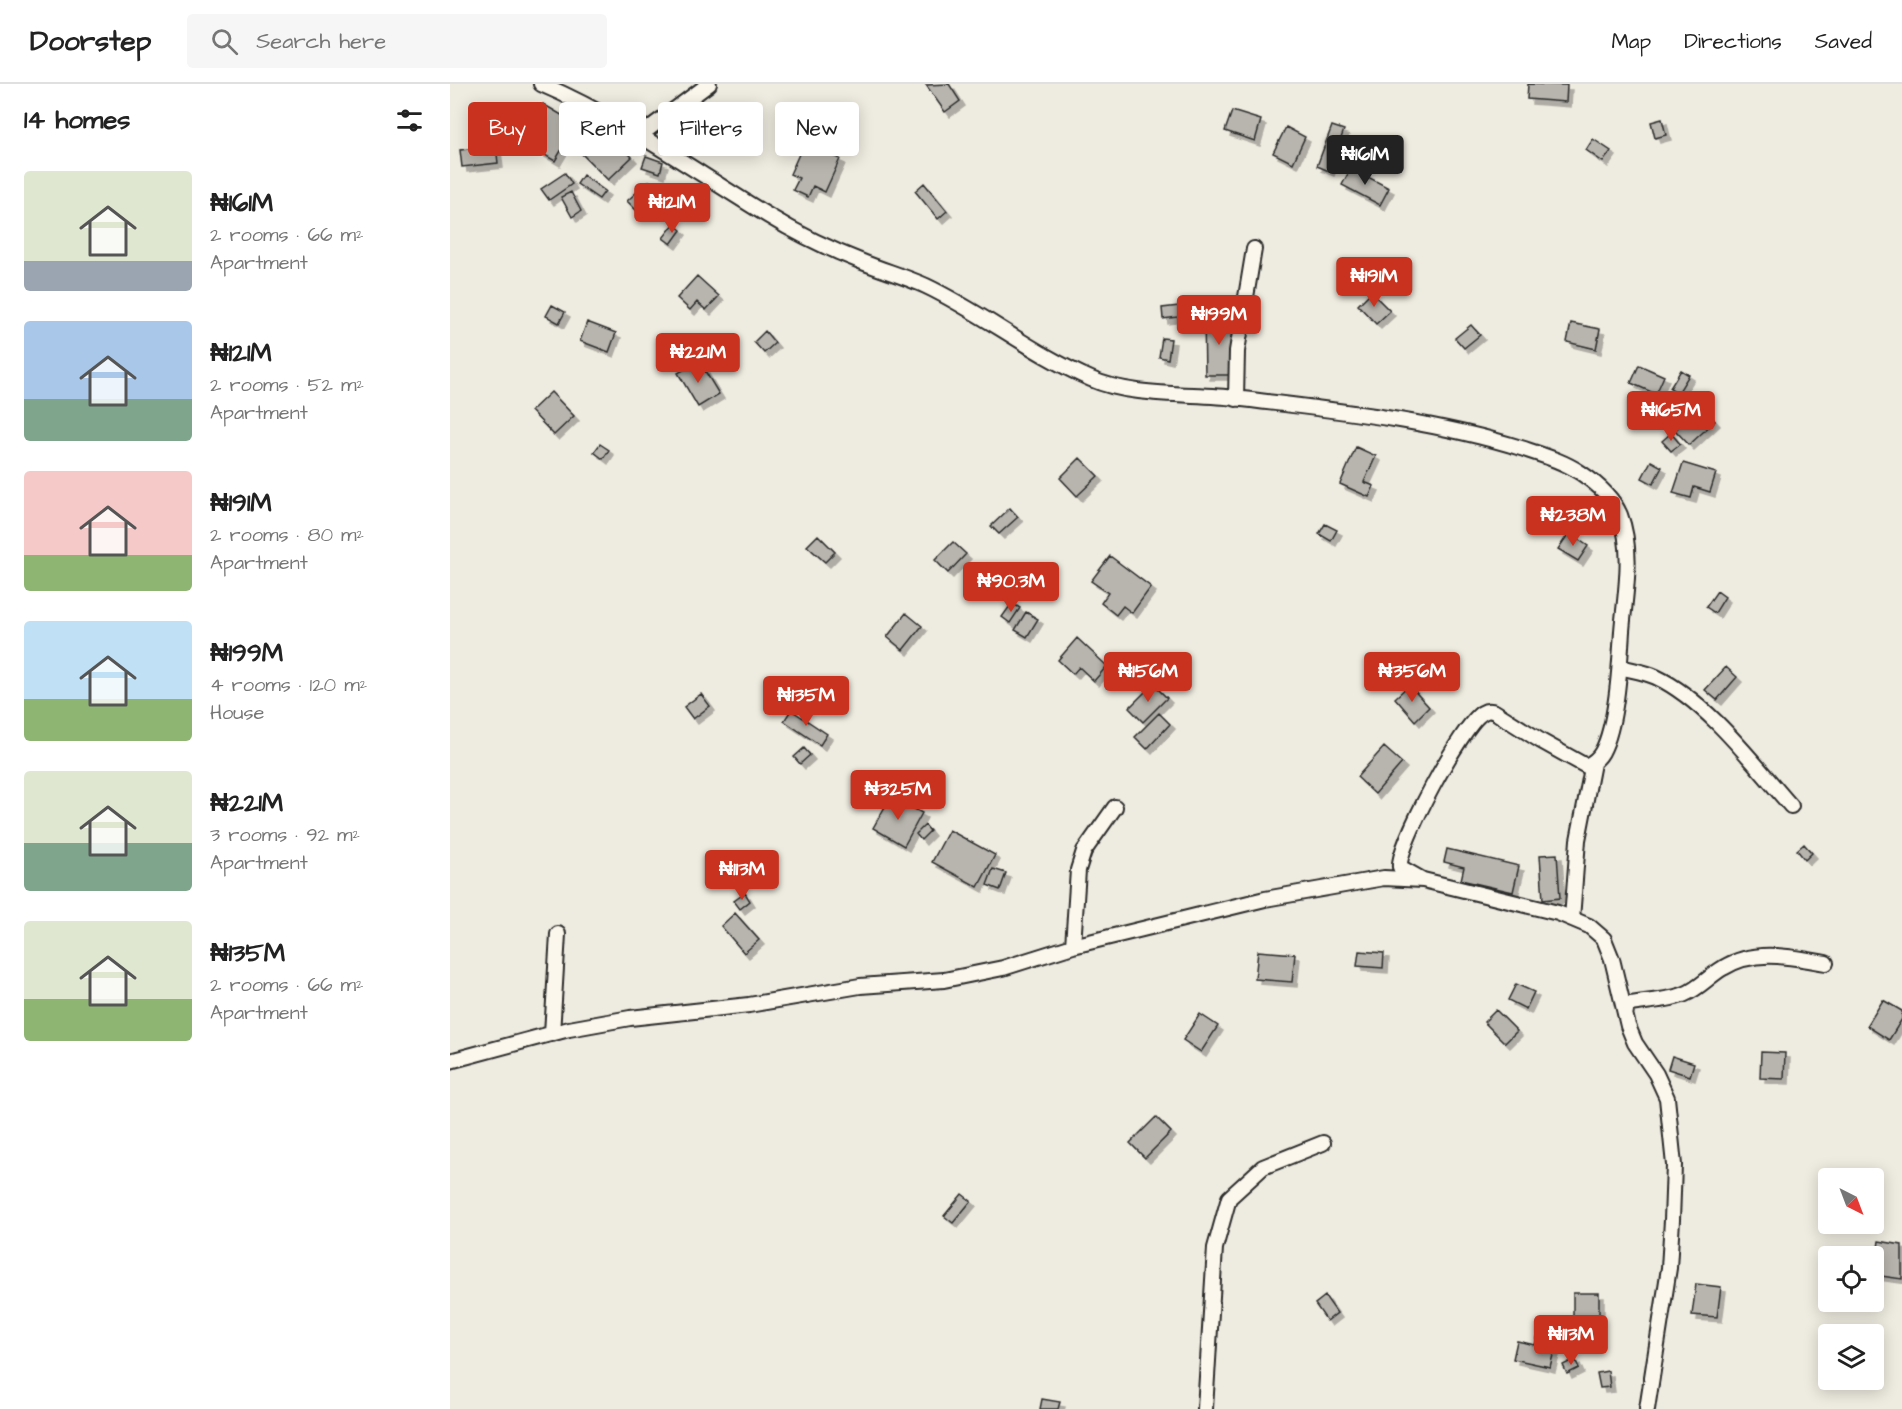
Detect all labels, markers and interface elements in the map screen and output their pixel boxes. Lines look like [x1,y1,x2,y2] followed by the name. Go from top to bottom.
[187,14,607,68] search box
[30,22,151,61] text: Doorstep
[208,25,241,58] icon: search
[256,26,386,57] text: Search here
[1611,27,1651,56] text: Map
[1684,27,1782,56] text: Directions
[1815,27,1872,56] text: Saved
[24,102,130,138] text: 14 homes
[468,102,547,156] chip: Buy
[559,102,646,156] chip: Rent
[658,102,763,156] chip: Filters
[775,102,859,156] chip: New
[393,104,426,137] icon: filters
[1323,135,1407,186] pin: ₦161M
[1341,140,1389,168] text: ₦161M
[630,183,714,234] pin: ₦121M
[210,185,273,221] text: ₦161M
[648,188,696,216] text: ₦121M
[72,195,144,267] icon: home
[210,221,364,249] text: 2 rooms · 66 m²
[210,249,308,277] text: Apartment
[1332,257,1416,308] pin: ₦191M
[1350,262,1398,290] text: ₦191M
[1177,295,1261,346] pin: ₦199M
[1191,300,1247,328] text: ₦199M
[656,333,740,384] pin: ₦221M
[210,335,272,371] text: ₦121M
[670,338,726,366] text: ₦221M
[72,345,144,417] icon: home
[210,371,364,399] text: 2 rooms · 52 m²
[1629,391,1713,442] pin: ₦165M
[1641,396,1701,424] text: ₦165M
[210,399,308,427] text: Apartment
[210,485,272,521] text: ₦191M
[72,495,144,567] icon: home
[1531,496,1615,547] pin: ₦238M
[1540,501,1606,529] text: ₦238M
[210,521,364,549] text: 2 rooms · 80 m²
[210,549,308,577] text: Apartment
[962,562,1060,613] pin: ₦90.3M
[977,567,1045,595] text: ₦90.3M
[210,635,283,671] text: ₦199M
[72,645,144,717] icon: home
[1106,652,1190,703] pin: ₦156M
[1370,652,1454,703] pin: ₦356M
[1118,657,1178,685] text: ₦156M
[1378,657,1446,685] text: ₦356M
[210,671,367,699] text: 4 rooms · 120 m²
[764,676,848,727] pin: ₦135M
[777,681,835,709] text: ₦135M
[210,699,264,727] text: House
[856,770,940,821] pin: ₦325M
[865,775,931,803] text: ₦325M
[210,785,283,821] text: ₦221M
[72,795,144,867] icon: home
[210,821,360,849] text: 3 rooms · 92 m²
[210,849,308,877] text: Apartment
[700,850,784,901] pin: ₦113M
[719,855,765,883] text: ₦113M
[210,935,285,971] text: ₦135M
[72,945,144,1017] icon: home
[210,971,364,999] text: 2 rooms · 66 m²
[210,999,308,1027] text: Apartment
[1818,1168,1884,1234] north arrow
[1818,1168,1884,1390] map controls
[1818,1246,1884,1312] button: locate
[1529,1315,1613,1366] pin: ₦113M
[1548,1320,1594,1348] text: ₦113M
[1818,1324,1884,1390] button: layers

